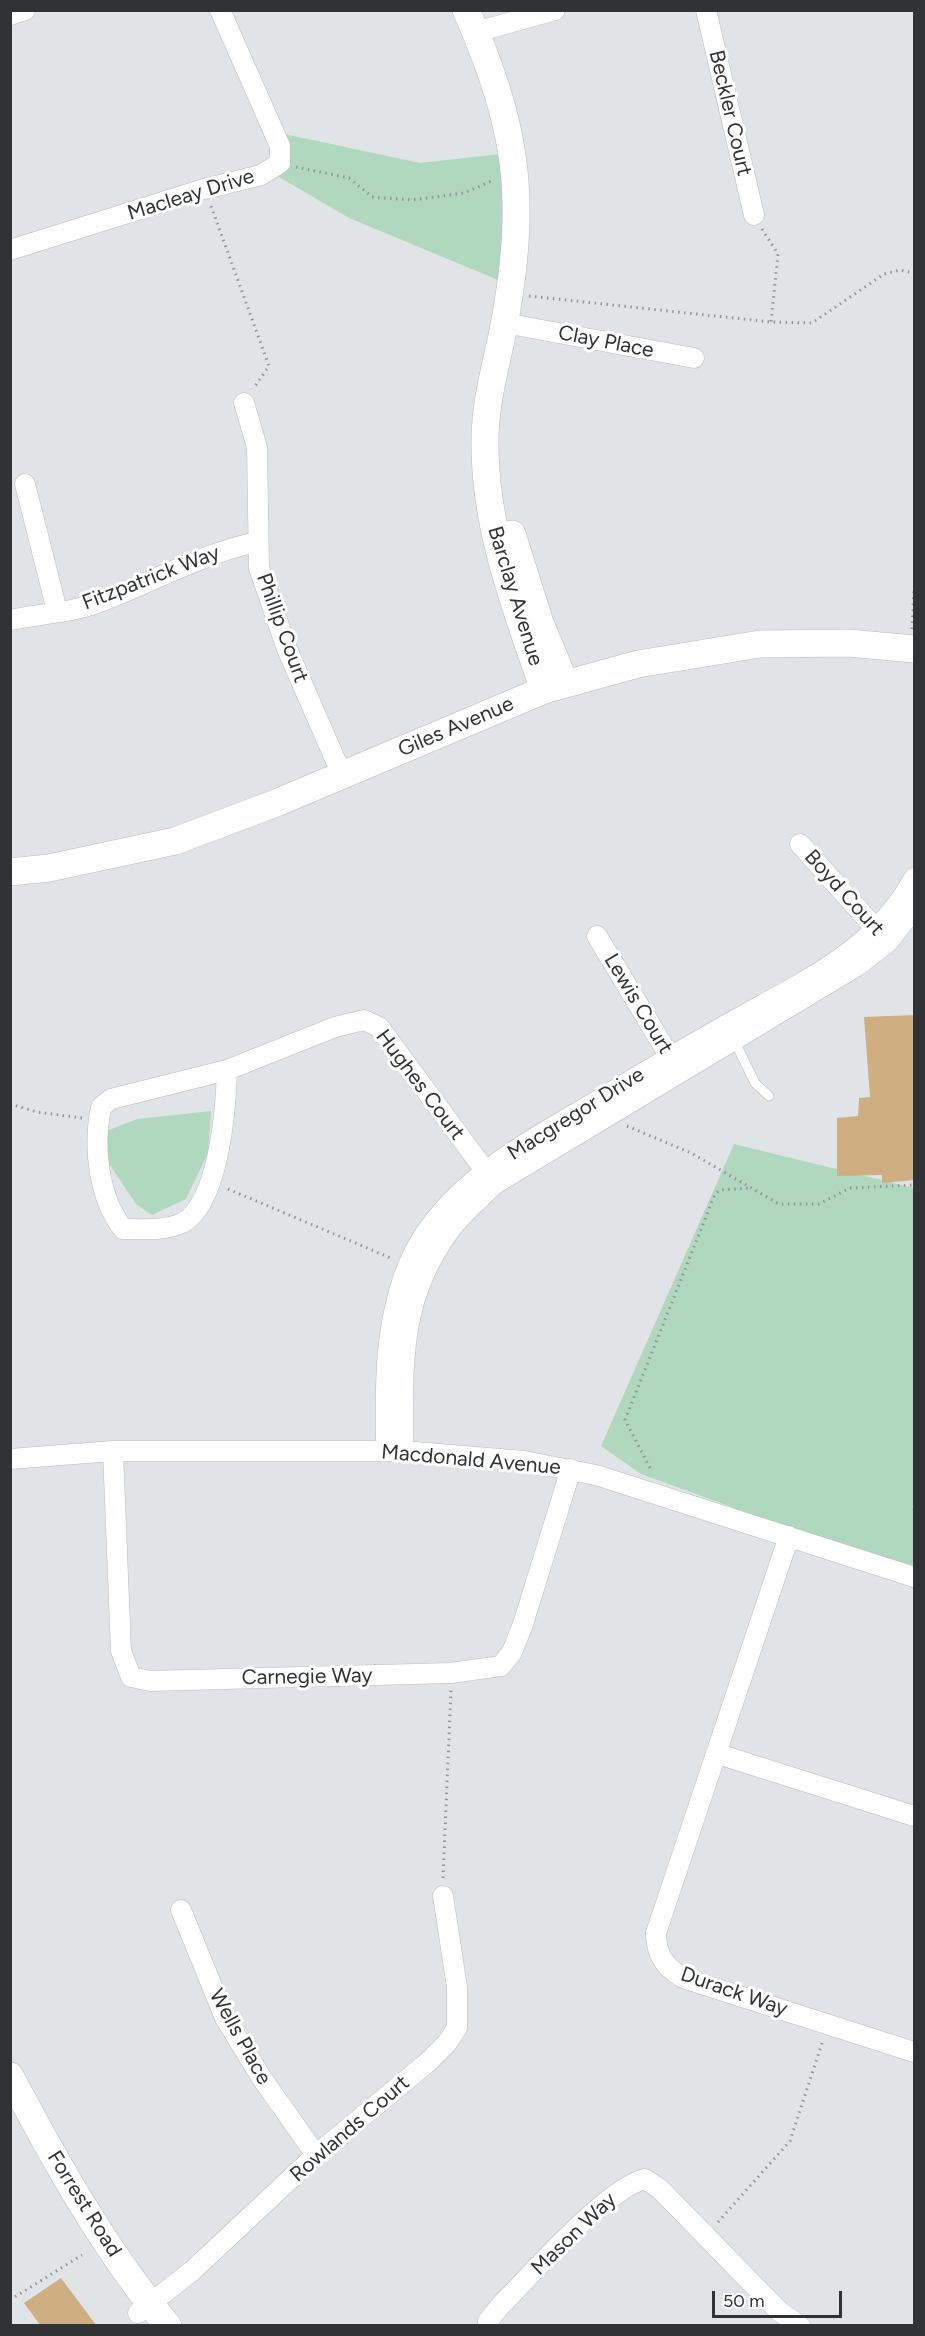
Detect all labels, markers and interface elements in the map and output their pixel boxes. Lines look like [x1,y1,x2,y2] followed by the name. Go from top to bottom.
[703,48,757,178] street label: Beckler Court
[125,164,257,226] street label: Macleay Drive
[556,320,656,364] street label: Clay Place
[482,523,548,669] street label: Barclay Avenue
[79,540,223,616] street label: Fitzpatrick Way
[251,570,313,686] street label: Phillip Court
[395,691,517,763] street label: Giles Avenue
[799,845,889,941] street label: Boyd Court
[598,949,678,1059] street label: Lewis Court
[370,1025,470,1145] street label: Hughes Court
[503,1062,649,1166] street label: Macgregor Drive
[380,1440,562,1480] street label: Macdonald Avenue
[241,1663,373,1691] street label: Carnegie Way
[677,1962,791,2022] street label: Durack Way
[203,1985,277,2089] street label: Wells Place
[285,2070,415,2188] street label: Rowlands Court
[41,2146,127,2262] street label: Forrest Road
[526,2187,622,2281] street label: Mason Way
[715,2279,846,2317] scale bar
[723,2290,765,2312] text: 50 m

